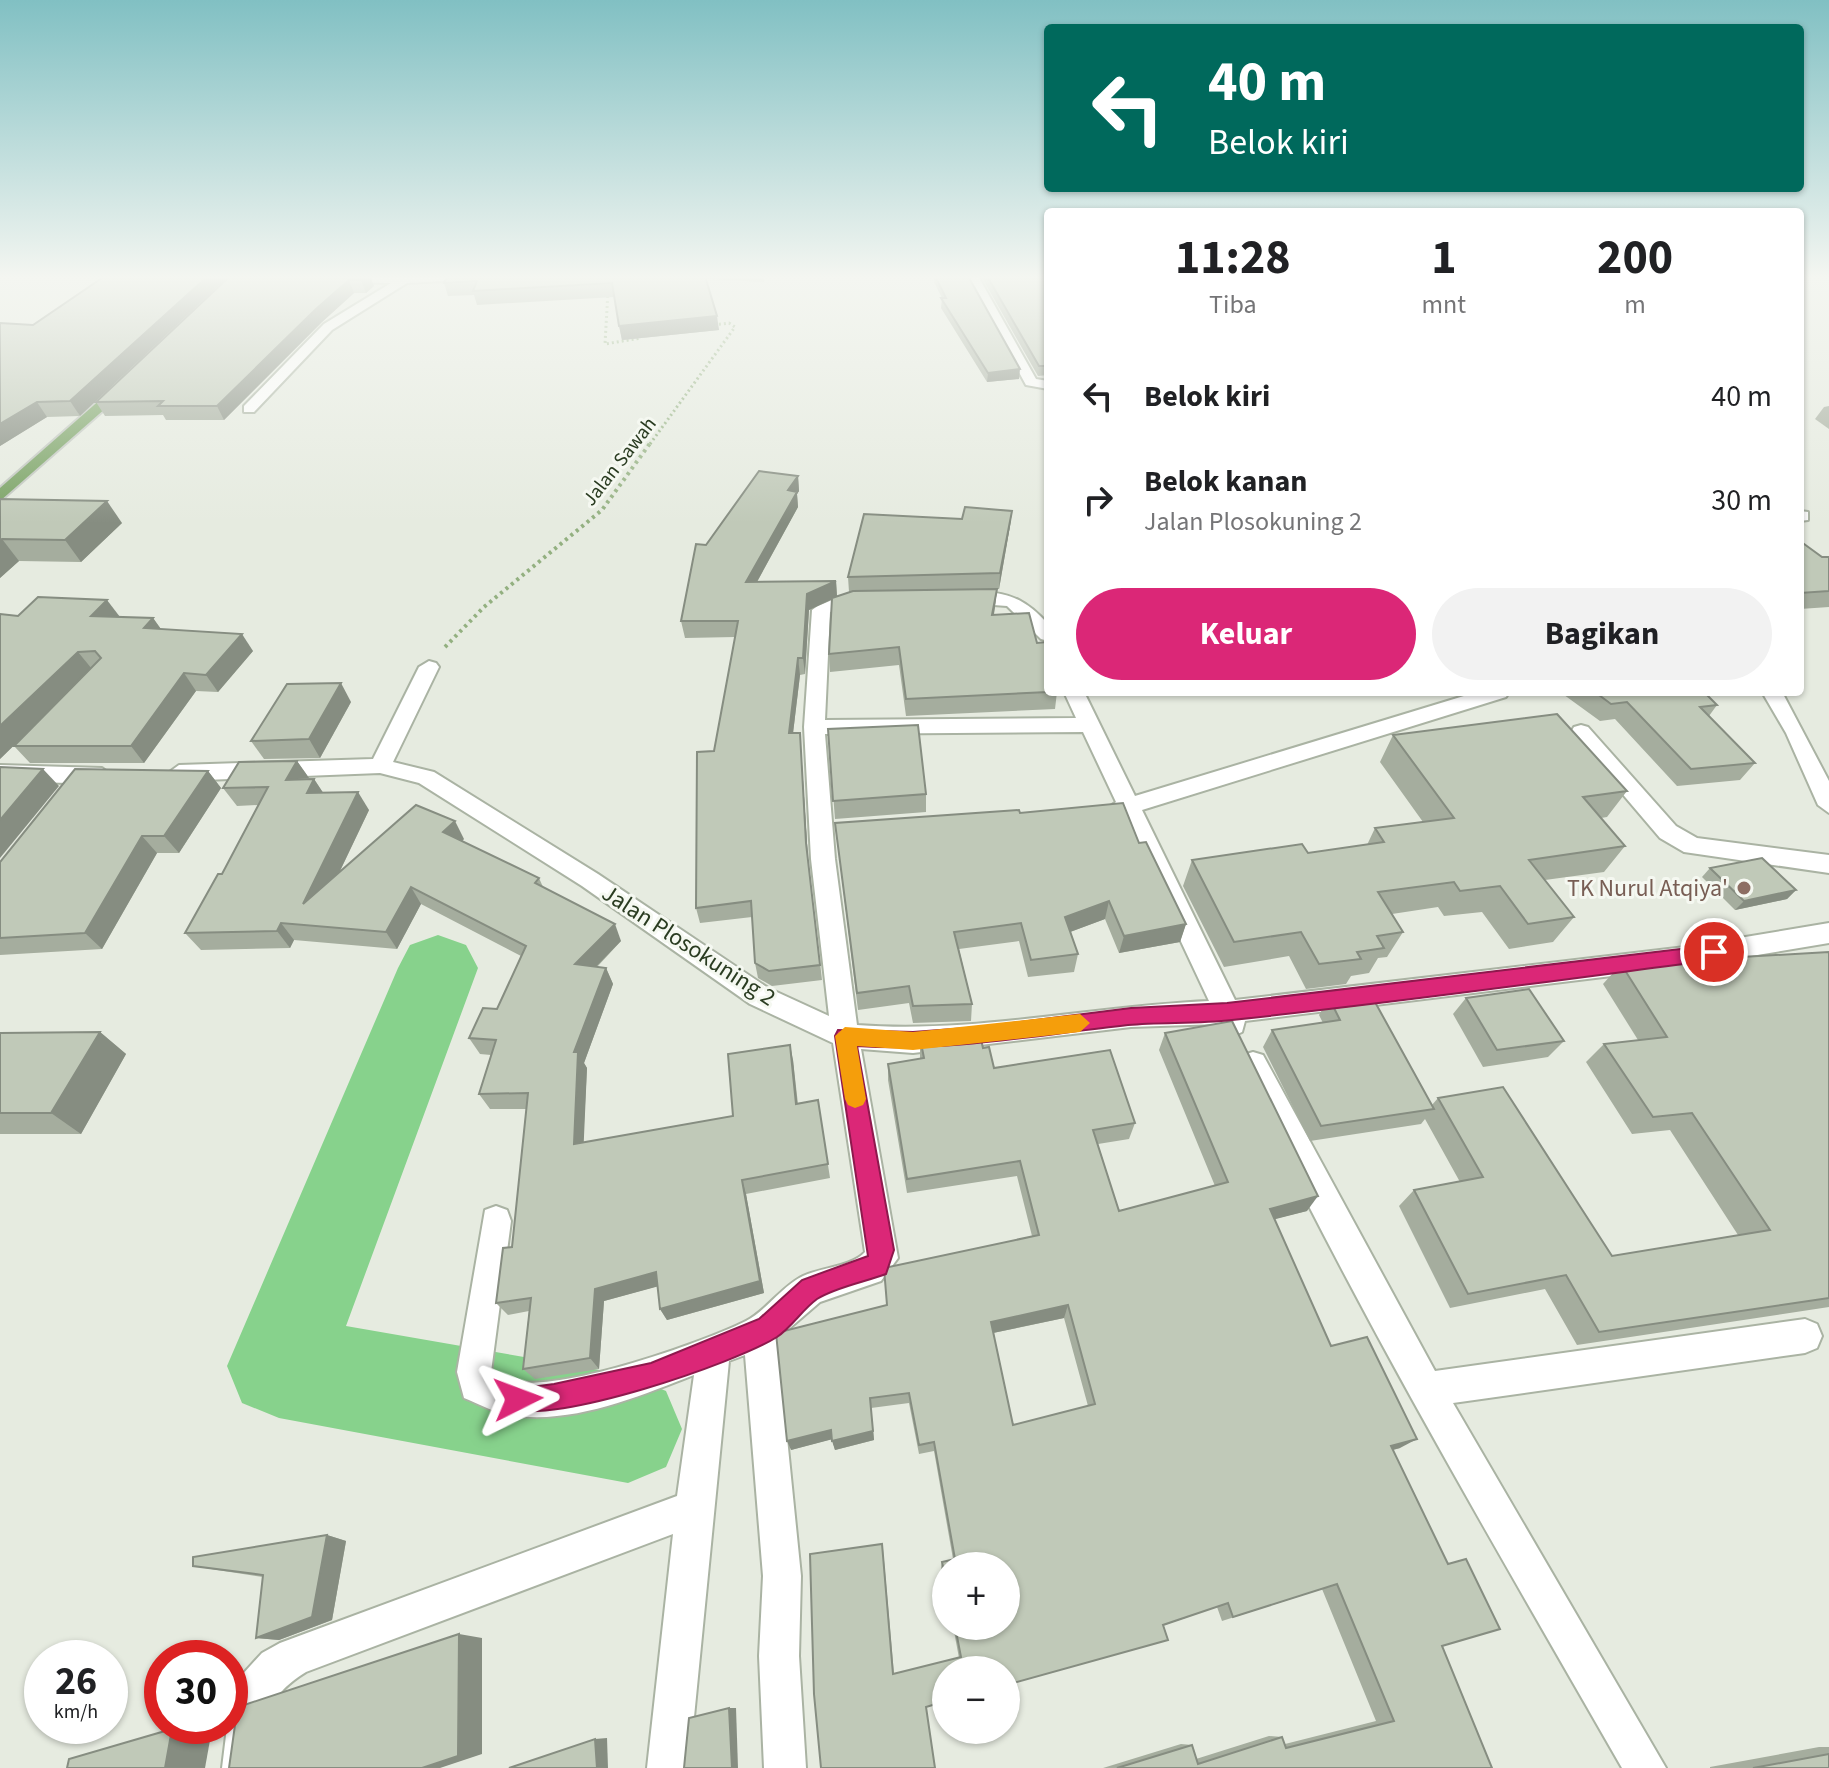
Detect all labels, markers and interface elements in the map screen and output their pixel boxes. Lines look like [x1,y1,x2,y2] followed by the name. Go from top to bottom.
[1208,43,1326,122] text: 40 m
[1076,56,1180,160] icon: left
[1208,117,1349,168] text: Belok kiri
[1175,224,1291,292] text: 11:28
[1431,224,1457,292] text: 1
[1597,224,1673,292] text: 200
[1209,286,1257,323] text: Tiba
[1422,286,1466,323] text: mnt
[1624,286,1646,323] text: m
[1076,374,1120,418] icon: left
[1144,375,1270,418] text: Belok kiri
[1711,375,1772,418] text: 40 m
[576,411,663,512] street label: Jalan Sawah
[1144,460,1307,503] text: Belok kanan
[1076,478,1120,522] icon: right
[1711,479,1772,522] text: 30 m
[1144,503,1362,540] text: Jalan Plosokuning 2
[1076,588,1416,680] button: Keluar
[1432,588,1772,680] button: Bagikan
[1567,871,1728,906] place label: TK Nurul Atqiya'
[595,876,783,1015] street label: Jalan Plosokuning 2
[1735,879,1753,897] marker: TK Nurul Atqiya'
[1680,918,1748,986] pin
[1692,930,1736,974] icon: arrive
[476,1357,560,1441] position arrow
[932,1552,1020,1744] map controls
[932,1552,1020,1640] button: +
[144,1640,248,1744] speed limit sign: 30
[55,1653,97,1710] text: 26
[932,1656,1020,1744] button: −
[54,1698,98,1726] text: km/h

